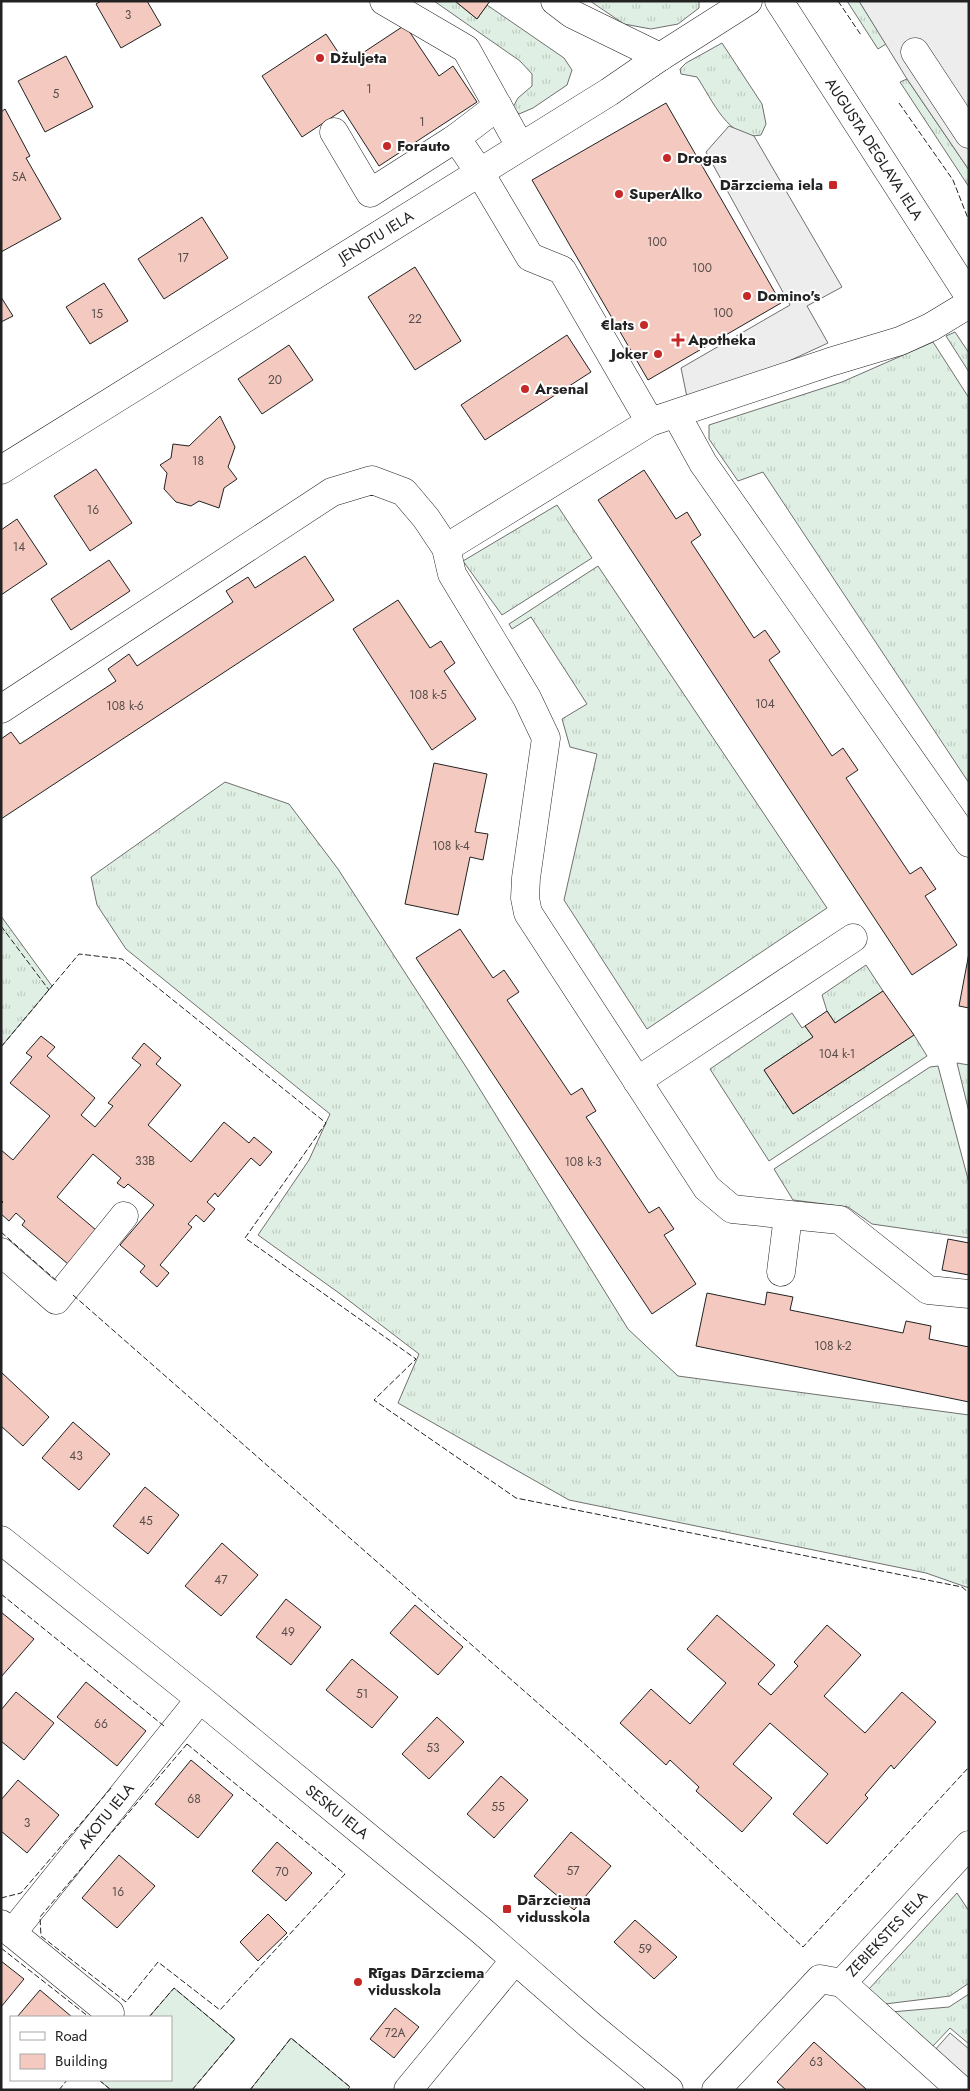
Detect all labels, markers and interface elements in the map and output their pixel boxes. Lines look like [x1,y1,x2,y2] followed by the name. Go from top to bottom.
[125,6,132,24] house number: 3
[330,47,387,69] place label: Džuljeta
[314,52,326,64] marker: Džuljeta
[820,73,928,225] street label: AUGUSTA DEGLAVA IELA
[366,80,372,98] house number: 1
[53,85,60,103] house number: 5
[419,113,425,131] house number: 1
[397,135,450,157] place label: Forauto
[381,140,393,152] marker: Forauto
[677,147,727,169] place label: Drogas
[661,152,673,164] marker: Drogas
[12,168,26,186] house number: 5A
[720,174,823,196] place label: Dārzciema iela
[827,179,839,191] marker: Dārzciema iela
[629,183,703,205] place label: SuperAlko
[613,188,625,200] marker: SuperAlko
[333,205,418,270] street label: JENOTU IELA
[647,233,667,251] house number: 100
[177,249,190,267] house number: 17
[692,259,712,277] house number: 100
[757,285,820,307] place label: Domino's
[741,290,753,302] marker: Domino's
[713,304,733,322] house number: 100
[91,305,103,323] house number: 15
[408,310,422,328] house number: 22
[600,314,634,336] place label: €lats
[638,319,650,331] marker: €lats
[687,329,756,351] place label: Apotheka
[672,334,684,346] marker: Apotheka
[608,343,649,365] place label: Joker
[652,348,664,360] marker: Joker
[268,371,282,389] house number: 20
[534,378,588,400] place label: Arsenal
[519,383,531,395] marker: Arsenal
[192,452,204,470] house number: 18
[87,501,99,519] house number: 16
[13,538,25,556] house number: 14
[409,686,447,704] house number: 108 k-5
[755,695,775,713] house number: 104
[106,697,144,715] house number: 108 k-6
[432,837,470,855] house number: 108 k-4
[819,1045,855,1063] house number: 104 k-1
[135,1152,155,1170] house number: 33B
[564,1153,602,1171] house number: 108 k-3
[814,1337,852,1355] house number: 108 k-2
[69,1447,83,1465] house number: 43
[139,1512,153,1530] house number: 45
[214,1571,228,1589] house number: 47
[281,1623,295,1641] house number: 49
[356,1685,368,1703] house number: 51
[94,1715,108,1733] house number: 66
[426,1739,440,1757] house number: 53
[73,1778,139,1854] street label: AKOTU IELA
[301,1780,374,1845] street label: SESKU IELA
[187,1790,201,1808] house number: 68
[491,1798,505,1816] house number: 55
[24,1814,31,1832] house number: 3
[566,1862,580,1880] house number: 57
[275,1863,289,1881] house number: 70
[112,1883,124,1901] house number: 16
[841,1886,933,1982] street label: ZEBIEKSTES IELA
[516,1889,591,1928] place label: Dārzciema vidusskola
[501,1903,513,1915] marker: Dārzciema vidusskola
[638,1940,652,1958] house number: 59
[367,1962,484,2001] place label: Rīgas Dārzciema vidusskola
[352,1976,364,1988] marker: Rīgas Dārzciema vidusskola
[10,2016,172,2081] legend
[384,2024,406,2042] house number: 72A
[55,2025,87,2047] text: Road
[55,2050,107,2072] text: Building
[809,2053,823,2071] house number: 63

